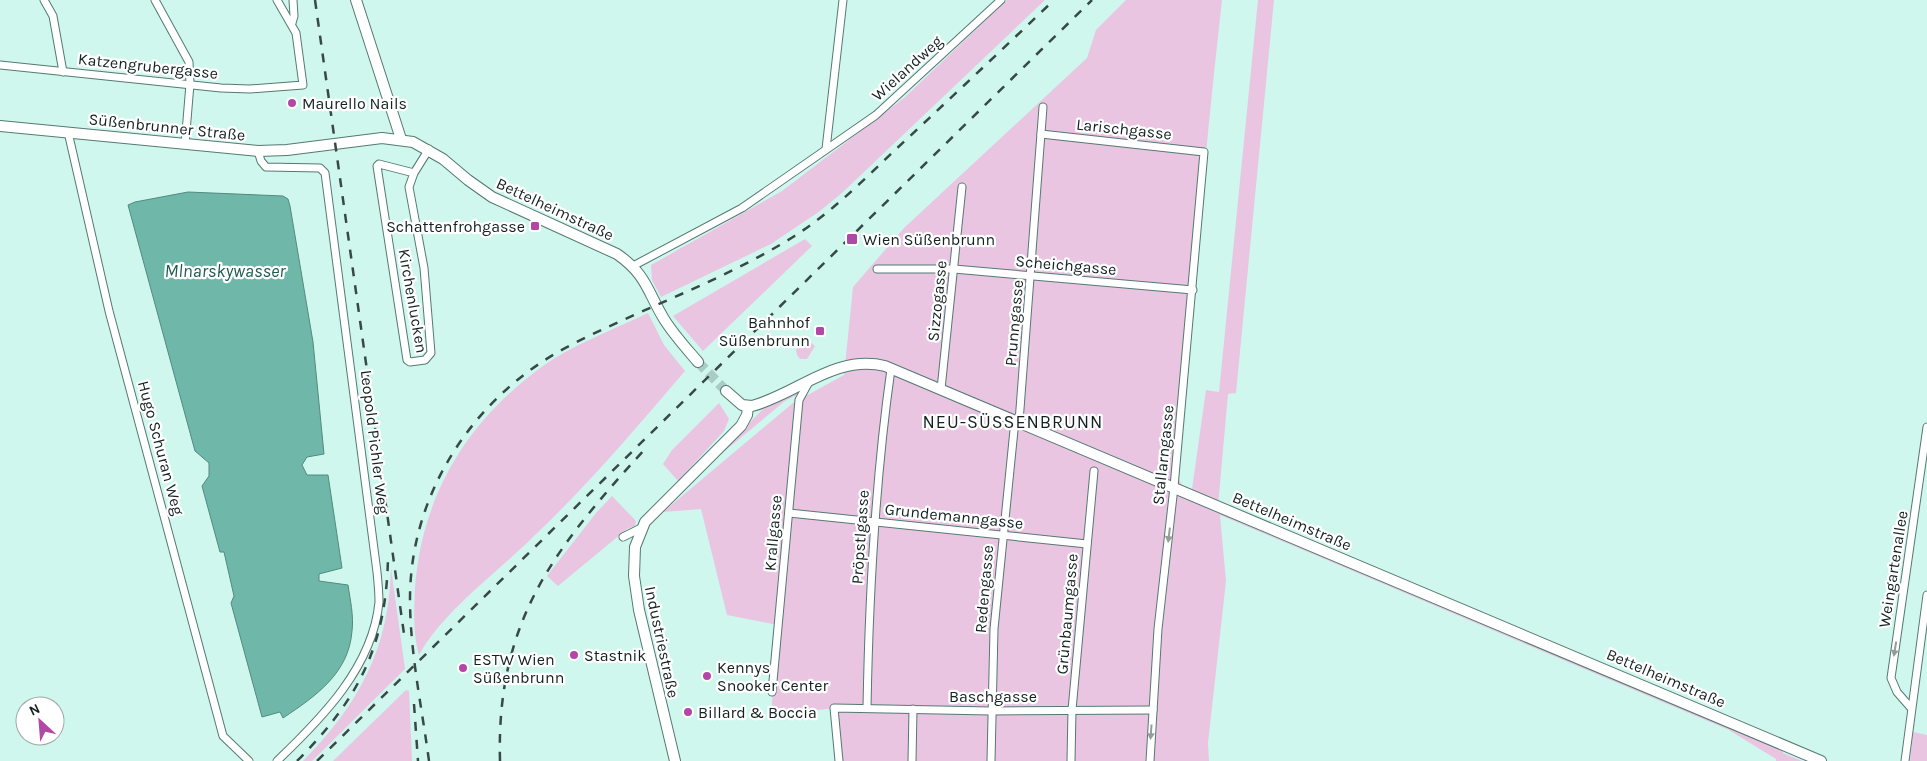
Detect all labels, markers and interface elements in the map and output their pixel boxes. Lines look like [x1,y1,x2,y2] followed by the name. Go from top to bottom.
[868,31,946,105] street label: Wielandweg
[77,49,219,83] street label: Katzengrubergasse
[302,94,407,113] place label: Maurello Nails
[286,97,298,109] marker: Maurello Nails
[88,109,246,145] street label: Süßenbrunner Straße
[1075,115,1173,143] street label: Larischgasse
[493,173,617,245] street label: Bettelheimstraße
[386,217,525,236] place label: Schattenfrohgasse
[529,220,541,232] marker: Schattenfrohgasse
[863,230,995,249] place label: Wien Süßenbrunn
[845,232,859,246] marker: Wien Süßenbrunn
[394,247,432,355] street label: Kirchenlucken
[1015,251,1117,279] street label: Scheichgasse
[165,260,286,282] water label: Mlnarskywasser
[923,260,951,342] street label: Sizzogasse
[1001,279,1027,367] street label: Prunngasse
[719,313,811,350] place label: Bahnhof Süßenbrunn
[814,325,826,337] marker: Bahnhof Süßenbrunn
[357,369,393,515] street label: Leopold Pichler Weg
[134,379,188,517] street label: Hugo Schuran Weg
[1148,404,1178,506] street label: Stallarngasse
[923,411,1103,433] district label: NEU-SÜSSENBRUNN
[1230,487,1354,555] street label: Bettelheimstraße
[847,489,873,585] street label: Pröpstlgasse
[760,494,786,572] street label: Krallgasse
[884,499,1024,533] street label: Grundemanngasse
[1874,509,1912,629] street label: Weingartenallee
[1165,528,1173,544] one-way arrow
[971,544,997,634] street label: Redengasse
[1052,553,1082,675] street label: Grünbaumgasse
[641,584,683,700] street label: Industriestraße
[1890,641,1898,657] one-way arrow
[1604,644,1728,712] street label: Bettelheimstraße
[584,646,646,665] place label: Stastnik
[568,649,580,661] marker: Stastnik
[473,650,564,687] place label: ESTW Wien Süßenbrunn
[717,658,829,695] place label: Kennys Snooker Center
[457,662,469,674] marker: ESTW Wien Süßenbrunn
[701,670,713,682] marker: Kennys Snooker Center
[949,687,1037,706] street label: Baschgasse
[15,696,65,746] north arrow
[26,700,43,720] text: N
[698,703,817,722] place label: Billard & Boccia
[682,706,694,718] marker: Billard & Boccia
[1147,724,1155,740] one-way arrow

